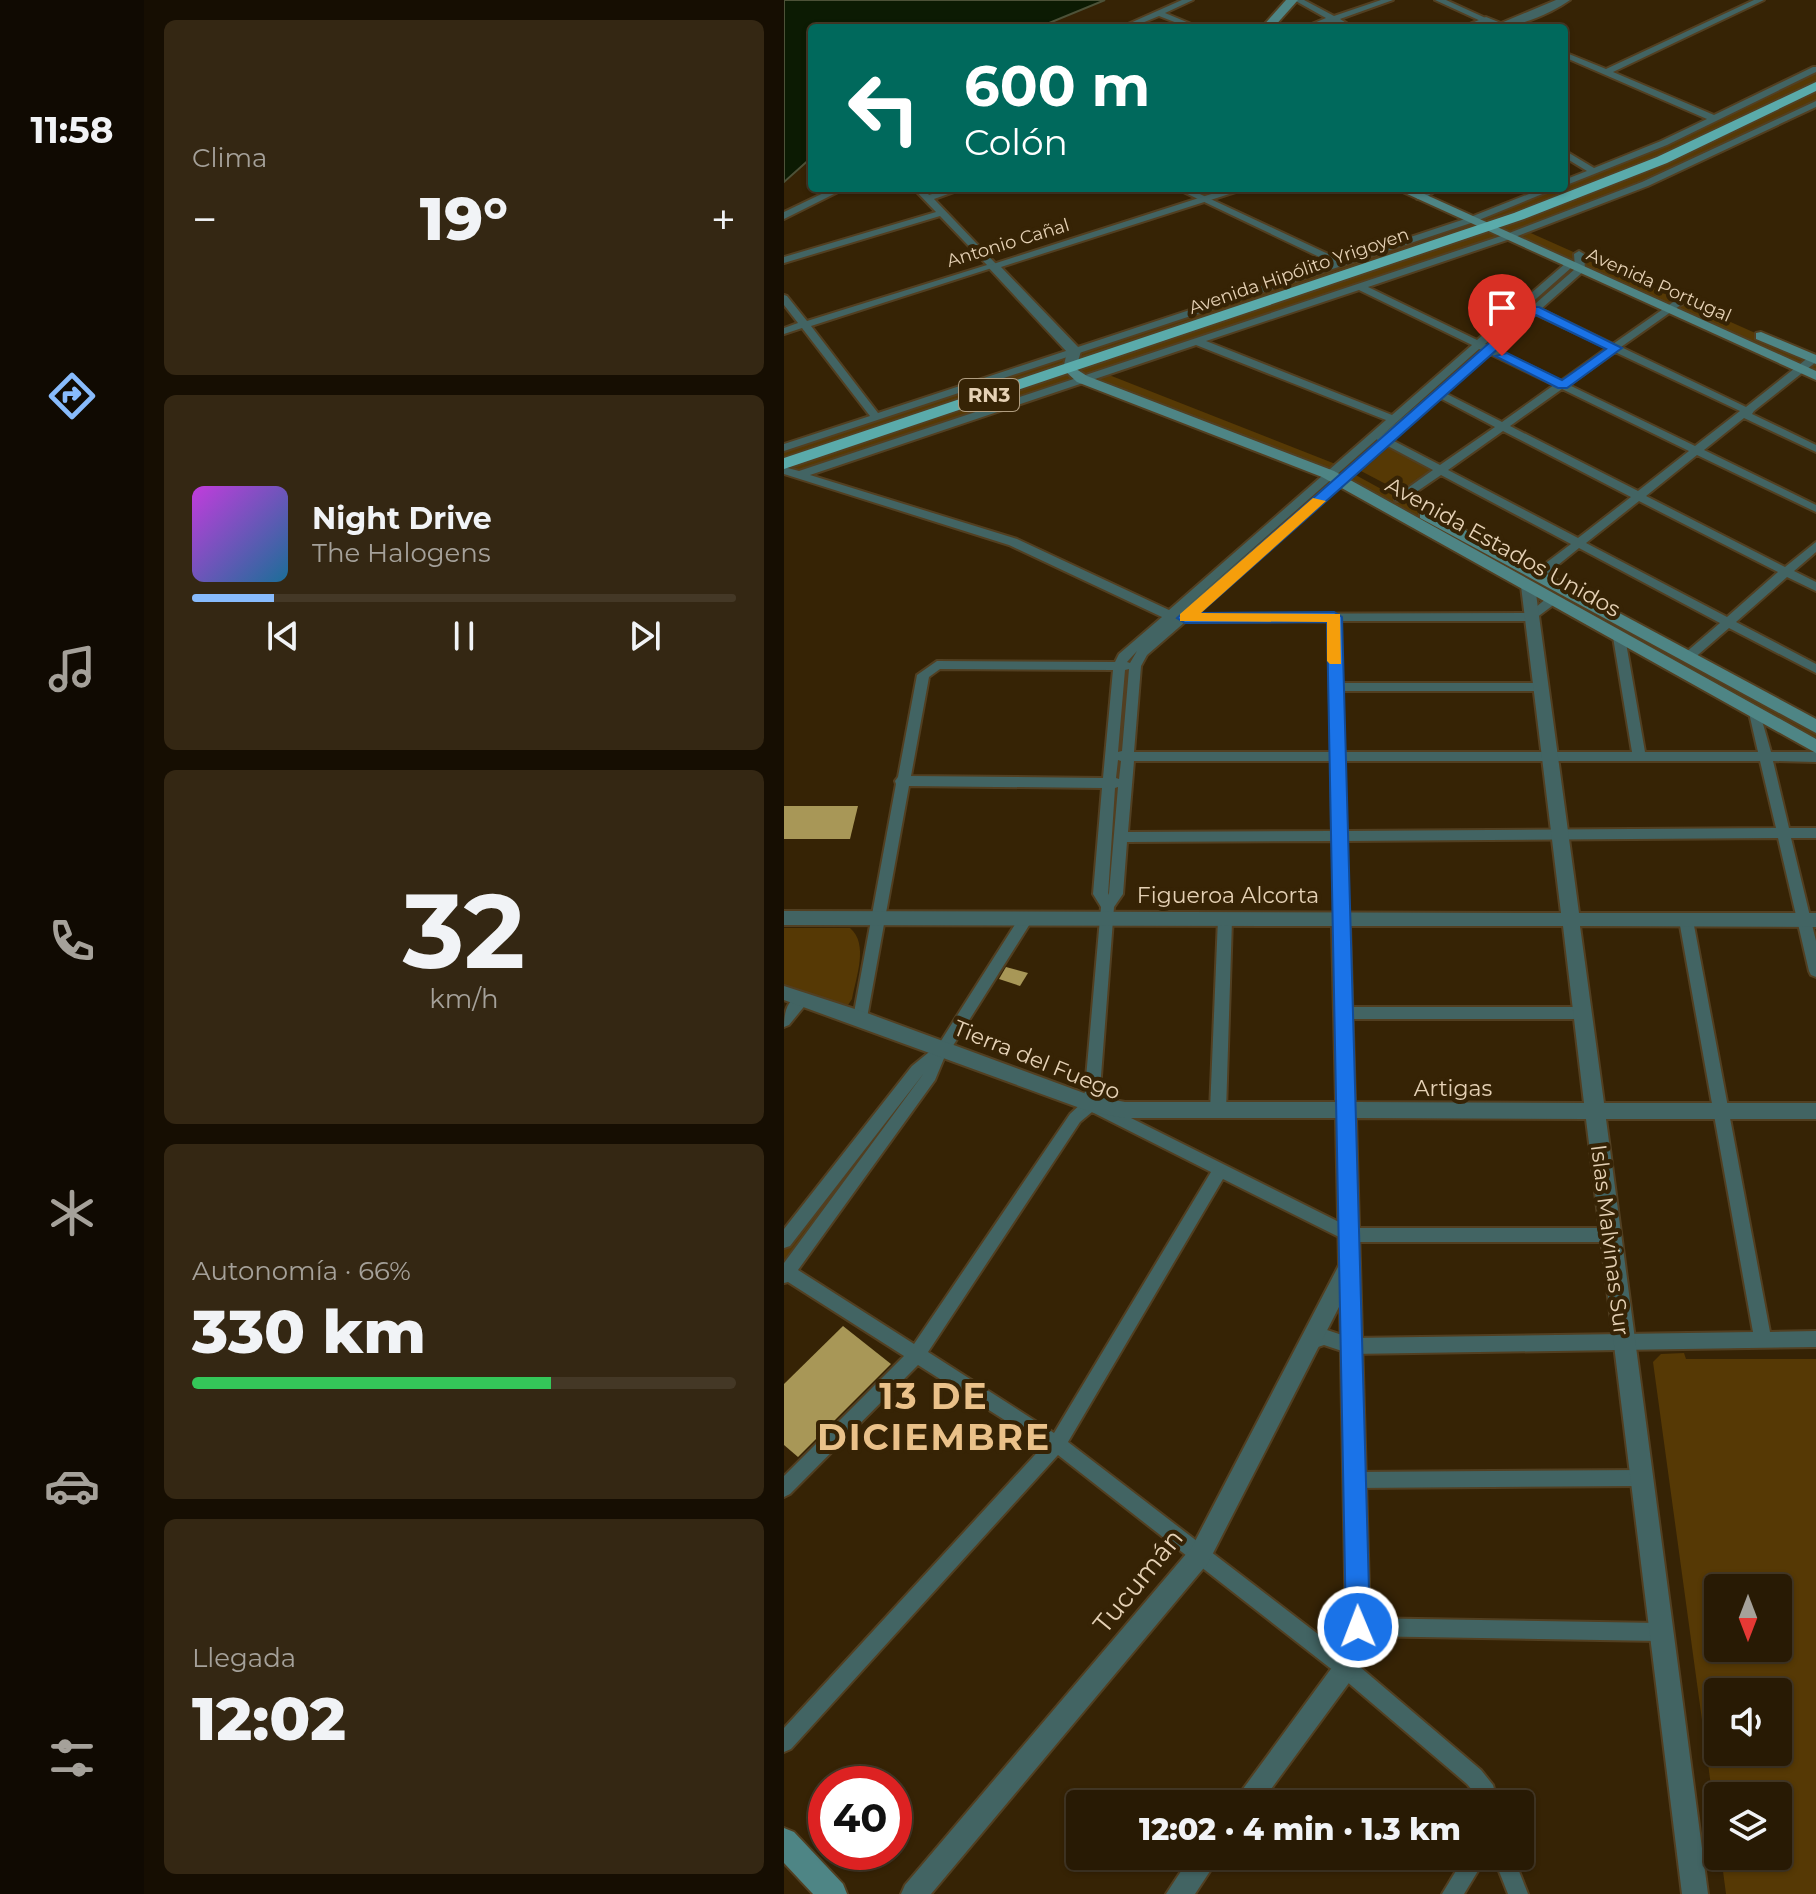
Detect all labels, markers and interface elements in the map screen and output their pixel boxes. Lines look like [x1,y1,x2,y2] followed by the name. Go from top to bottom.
[964,52,1150,120] text: 600 m
[832,56,936,160] icon: left
[31,108,113,152] text: 11:58
[964,120,1068,164] text: Colón
[192,142,267,174] text: Clima
[420,182,508,255] text: 19°
[192,192,217,246] text: −
[711,192,736,246] text: +
[944,214,1072,272] street label: Antonio Cañal
[1186,223,1412,319] street label: Avenida Hipólito Yrigoyen
[1583,243,1735,327] street label: Avenida Portugal
[1468,274,1536,356] pin
[1480,286,1524,330] icon: arrive
[44,368,100,424] icon: directions
[959,379,1019,411] road number: RN3
[1381,471,1625,623] street label: Avenida Estados Unidos
[312,500,492,537] text: Night Drive
[312,537,491,569] text: The Halogens
[261,614,305,658] icon: previous
[442,614,486,658] icon: pause
[623,614,667,658] icon: next
[44,641,100,697] icon: music
[403,867,525,994] text: 32
[1137,882,1319,909] street label: Figueroa Alcorta
[44,913,100,969] icon: phone
[429,983,499,1015] text: km/h
[950,1014,1124,1106] street label: Tierra del Fuego
[1414,1075,1493,1102] street label: Artigas
[1585,1143,1635,1337] street label: Islas Malvinas Sur
[44,1185,100,1241] icon: climate
[192,1255,411,1287] text: Autonomía · 66%
[192,1295,426,1368] text: 330 km
[817,1374,1051,1459] district label: 13 DE DICIEMBRE
[44,1458,100,1514] icon: car
[1086,1522,1190,1640] street label: Tucumán
[1704,1574,1792,1662] north arrow
[1704,1574,1792,1870] map controls
[1316,1585,1400,1669] position arrow
[192,1642,296,1674] text: Llegada
[1704,1678,1792,1766] button: sound
[192,1682,346,1755] text: 12:02
[44,1730,100,1786] icon: filters
[808,1766,912,1870] speed limit sign: 40
[1704,1782,1792,1870] button: layers
[1139,1811,1461,1848] text: 12:02 · 4 min · 1.3 km

